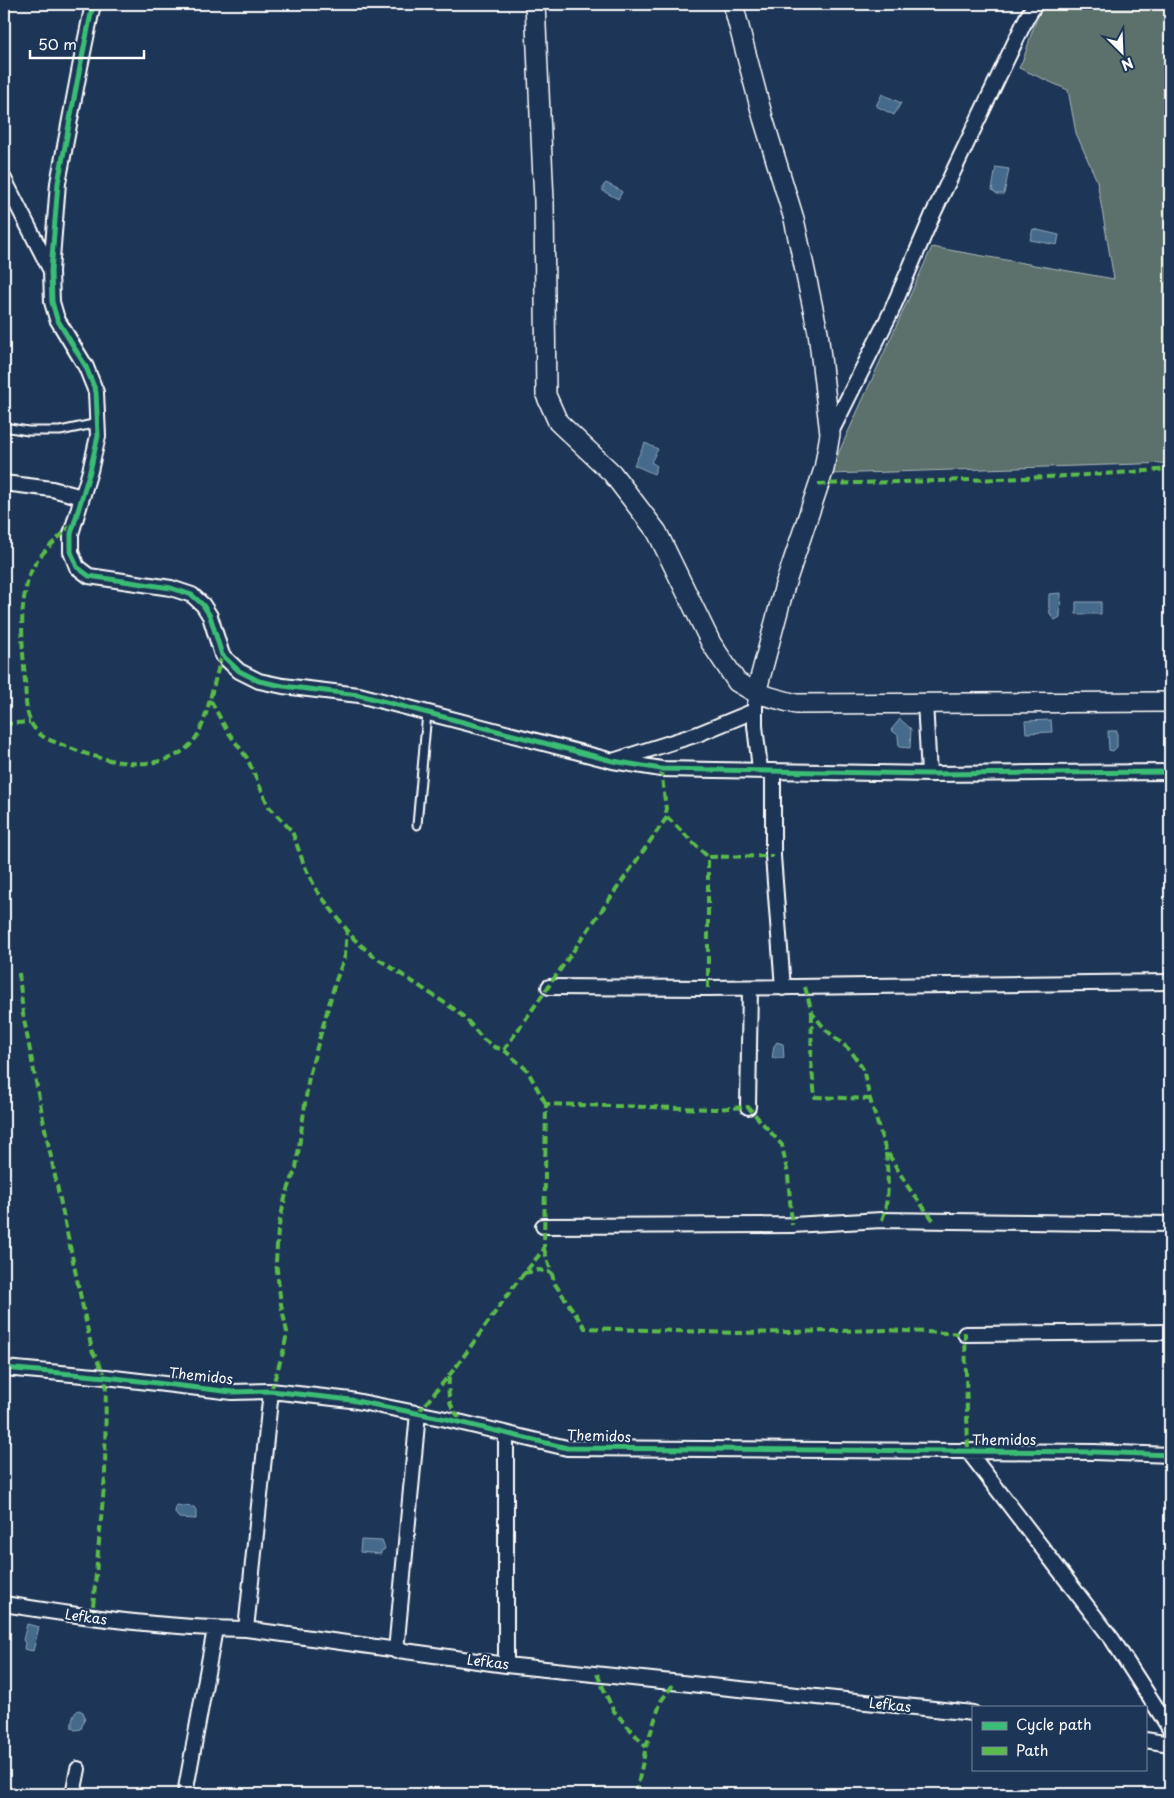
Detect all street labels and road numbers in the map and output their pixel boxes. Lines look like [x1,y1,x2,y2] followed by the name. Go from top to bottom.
[168,1362,234,1389] street label: Themidos
[567,1424,631,1447] street label: Themidos
[972,1429,1036,1450] street label: Themidos
[64,1603,109,1630] street label: Lefkas
[466,1648,510,1675] street label: Lefkas
[868,1692,912,1717] street label: Lefkas

